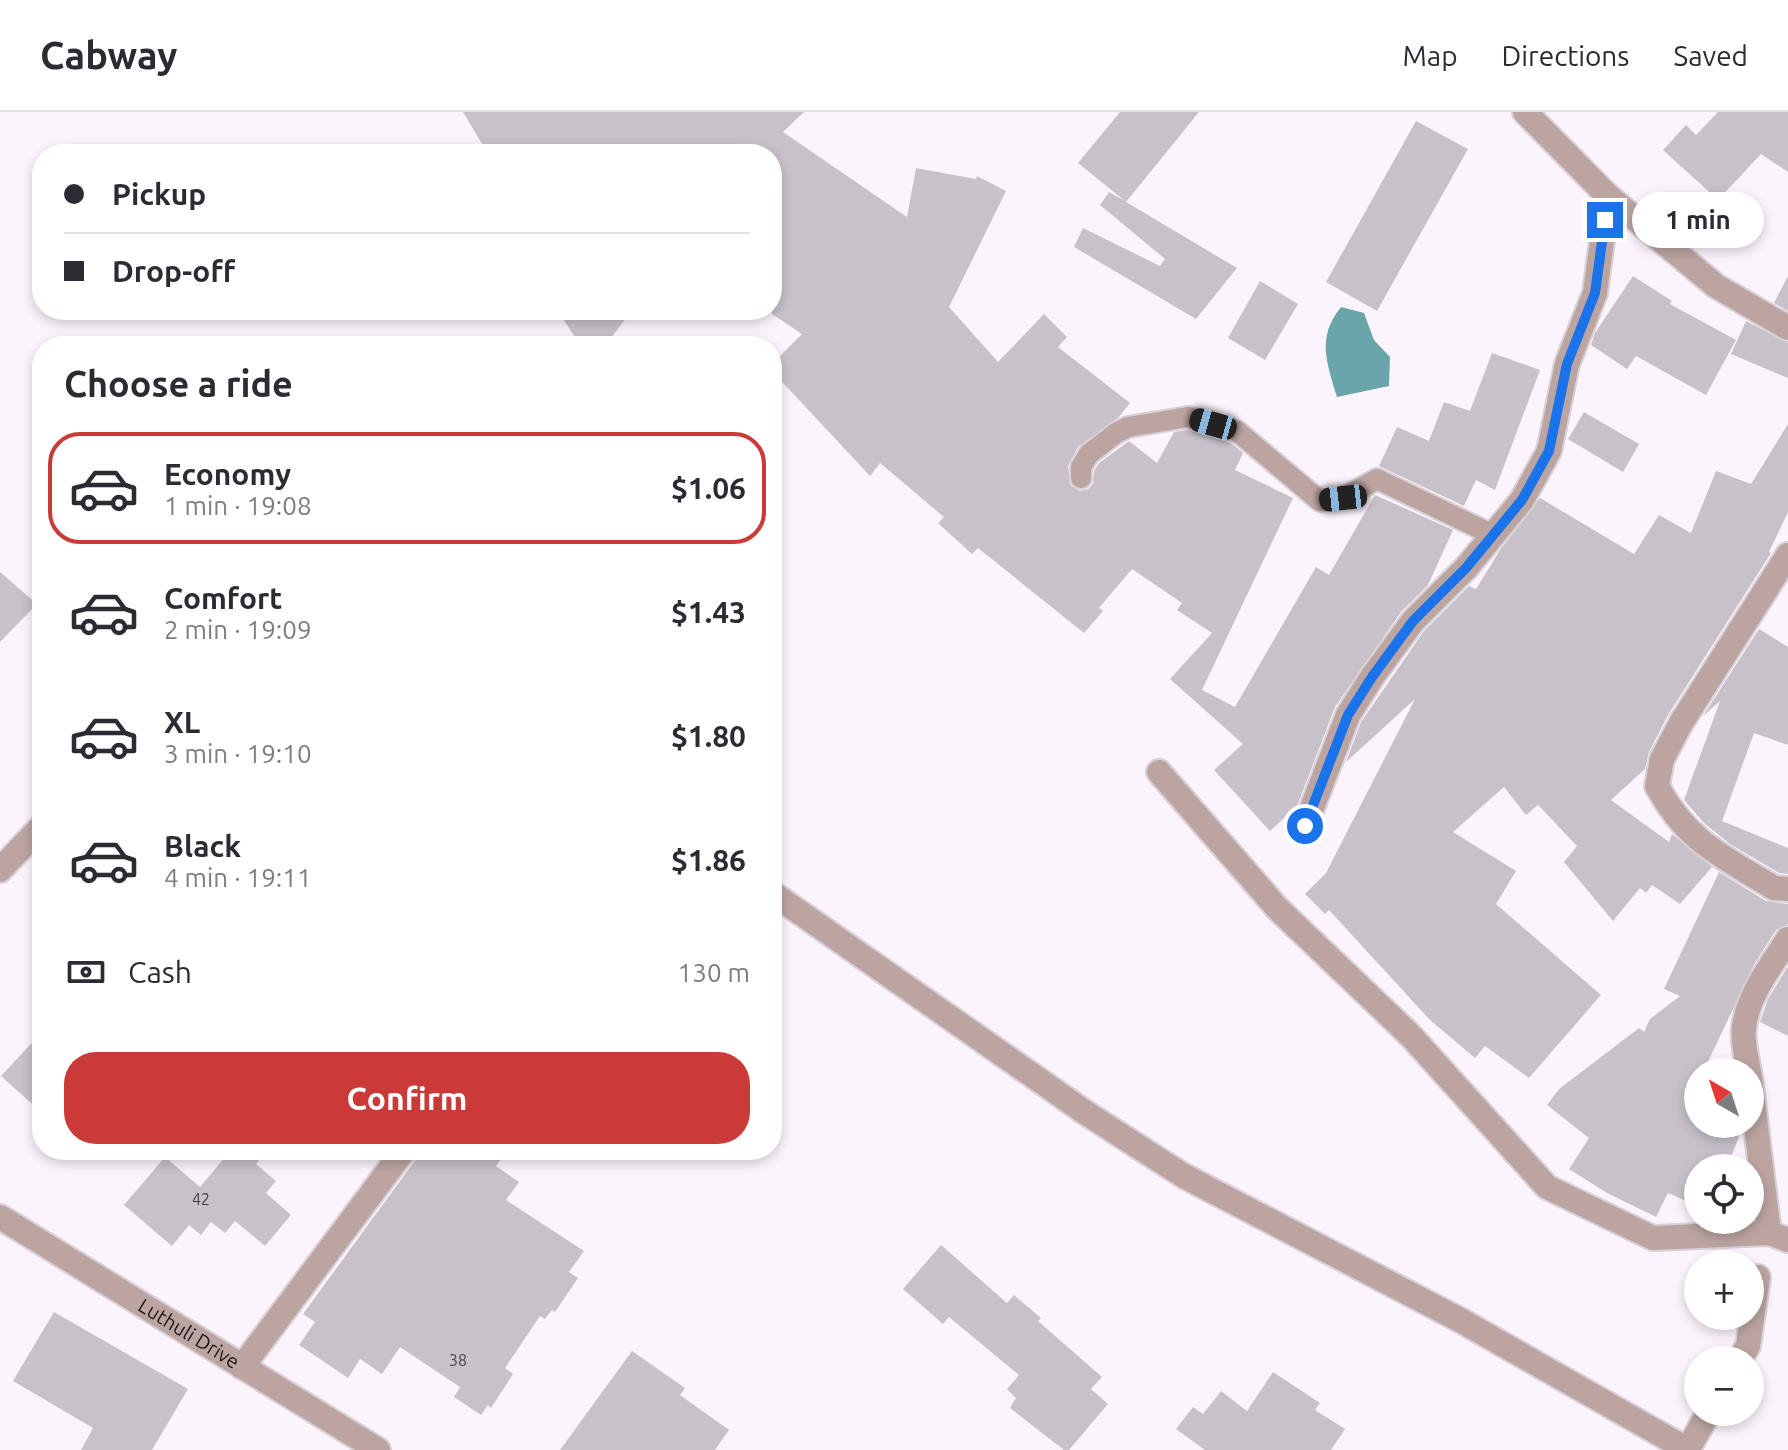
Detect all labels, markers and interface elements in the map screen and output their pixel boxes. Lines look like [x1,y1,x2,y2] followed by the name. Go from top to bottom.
[40,34,177,76] text: Cabway
[1402,40,1458,71] text: Map
[1502,40,1629,71] text: Directions
[1673,40,1748,71] text: Saved
[112,177,206,211] text: Pickup
[1633,192,1765,248] callout: 1 min
[1587,202,1623,238] route end
[1665,205,1731,234] text: 1 min
[112,254,235,288] text: Drop-off
[64,363,293,404] text: Choose a ride
[1187,406,1239,442] car
[68,452,140,524] icon: car
[164,457,291,491] text: Economy
[671,471,746,505] text: $1.06
[1318,484,1368,512] car
[164,491,312,520] text: 1 min · 19:08
[68,576,140,648] icon: car
[164,581,282,615] text: Comfort
[671,595,746,629] text: $1.43
[164,615,312,644] text: 2 min · 19:09
[68,700,140,772] icon: car
[164,705,200,739] text: XL
[671,719,746,753] text: $1.80
[164,739,312,768] text: 3 min · 19:10
[1287,808,1323,844] route start
[68,824,140,896] icon: car
[164,829,241,863] text: Black
[671,843,746,877] text: $1.86
[164,863,312,892] text: 4 min · 19:11
[64,950,108,994] icon: cash
[128,955,192,989] text: Cash
[678,958,750,987] text: 130 m
[64,1052,750,1144] button: Confirm
[1684,1058,1764,1138] north arrow
[1684,1058,1764,1426] map controls
[1684,1154,1764,1234] button: locate
[192,1190,210,1208] house number: 42
[1684,1250,1764,1330] button: +
[135,1293,244,1373] street label: Luthuli Drive
[1684,1346,1764,1426] button: −
[449,1351,467,1369] house number: 38

